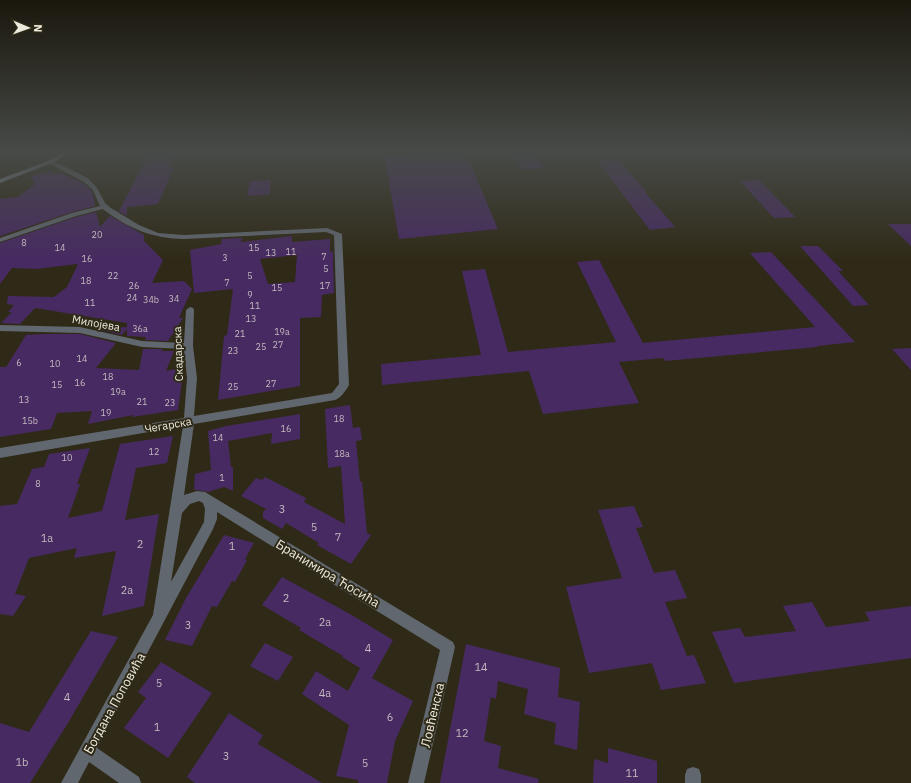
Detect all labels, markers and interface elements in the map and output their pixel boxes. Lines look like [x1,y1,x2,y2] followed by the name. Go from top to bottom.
[8,8,48,48] north arrow
[31,24,45,33] text: N
[92,229,102,240] house number: 20
[21,237,27,248] house number: 8
[55,242,65,253] house number: 14
[249,242,259,253] house number: 15
[286,246,296,257] house number: 11
[266,247,276,258] house number: 13
[321,251,327,262] house number: 7
[222,252,228,263] house number: 3
[82,253,92,264] house number: 16
[323,263,329,274] house number: 5
[108,270,118,281] house number: 22
[247,270,253,281] house number: 5
[81,275,91,286] house number: 18
[224,277,230,288] house number: 7
[129,280,139,291] house number: 26
[320,280,330,291] house number: 17
[272,282,282,293] house number: 15
[247,289,253,300] house number: 9
[127,292,137,303] house number: 24
[169,293,179,304] house number: 34
[143,294,159,305] house number: 34b
[85,297,95,308] house number: 11
[250,300,260,311] house number: 11
[71,312,121,334] street label: Милојева
[246,313,256,324] house number: 13
[132,323,148,334] house number: 36a
[170,326,186,382] street label: Скадарска
[274,326,290,337] house number: 19a
[235,328,245,339] house number: 21
[273,339,283,350] house number: 27
[256,341,266,352] house number: 25
[228,345,238,356] house number: 23
[77,353,87,364] house number: 14
[16,357,22,368] house number: 6
[50,358,60,369] house number: 10
[103,371,113,382] house number: 18
[75,377,85,388] house number: 16
[266,378,276,389] house number: 27
[52,379,62,390] house number: 15
[228,381,238,392] house number: 25
[110,386,126,397] house number: 19a
[19,394,29,405] house number: 13
[137,396,147,407] house number: 21
[165,397,175,408] house number: 23
[101,407,111,418] house number: 19
[334,413,344,424] house number: 18
[143,414,193,436] street label: Чегарска
[22,415,38,426] house number: 15b
[281,423,291,434] house number: 16
[213,432,223,443] house number: 14
[149,446,159,457] house number: 12
[334,448,350,459] house number: 18a
[62,452,72,463] house number: 10
[219,472,225,483] house number: 1
[35,478,41,489] house number: 8
[279,502,285,516] house number: 3
[311,520,317,534] house number: 5
[335,530,341,544] house number: 7
[41,531,53,545] house number: 1a
[273,536,383,611] street label: Бранимира Ћосића
[137,537,143,551] house number: 2
[229,539,236,553] house number: 1
[121,583,133,597] house number: 2a
[283,591,289,605] house number: 2
[319,615,331,629] house number: 2a
[185,618,191,632] house number: 3
[365,641,372,655] house number: 4
[80,649,149,757] street label: Богдана Поповића
[474,660,488,674] house number: 14
[156,676,162,690] house number: 5
[417,681,448,749] street label: Ловћенска
[319,686,331,700] house number: 4a
[64,690,71,704] house number: 4
[387,710,393,724] house number: 6
[154,720,161,734] house number: 1
[455,726,469,740] house number: 12
[223,749,229,763] house number: 3
[16,755,28,769] house number: 1b
[362,756,368,770] house number: 5
[625,766,639,780] house number: 11

